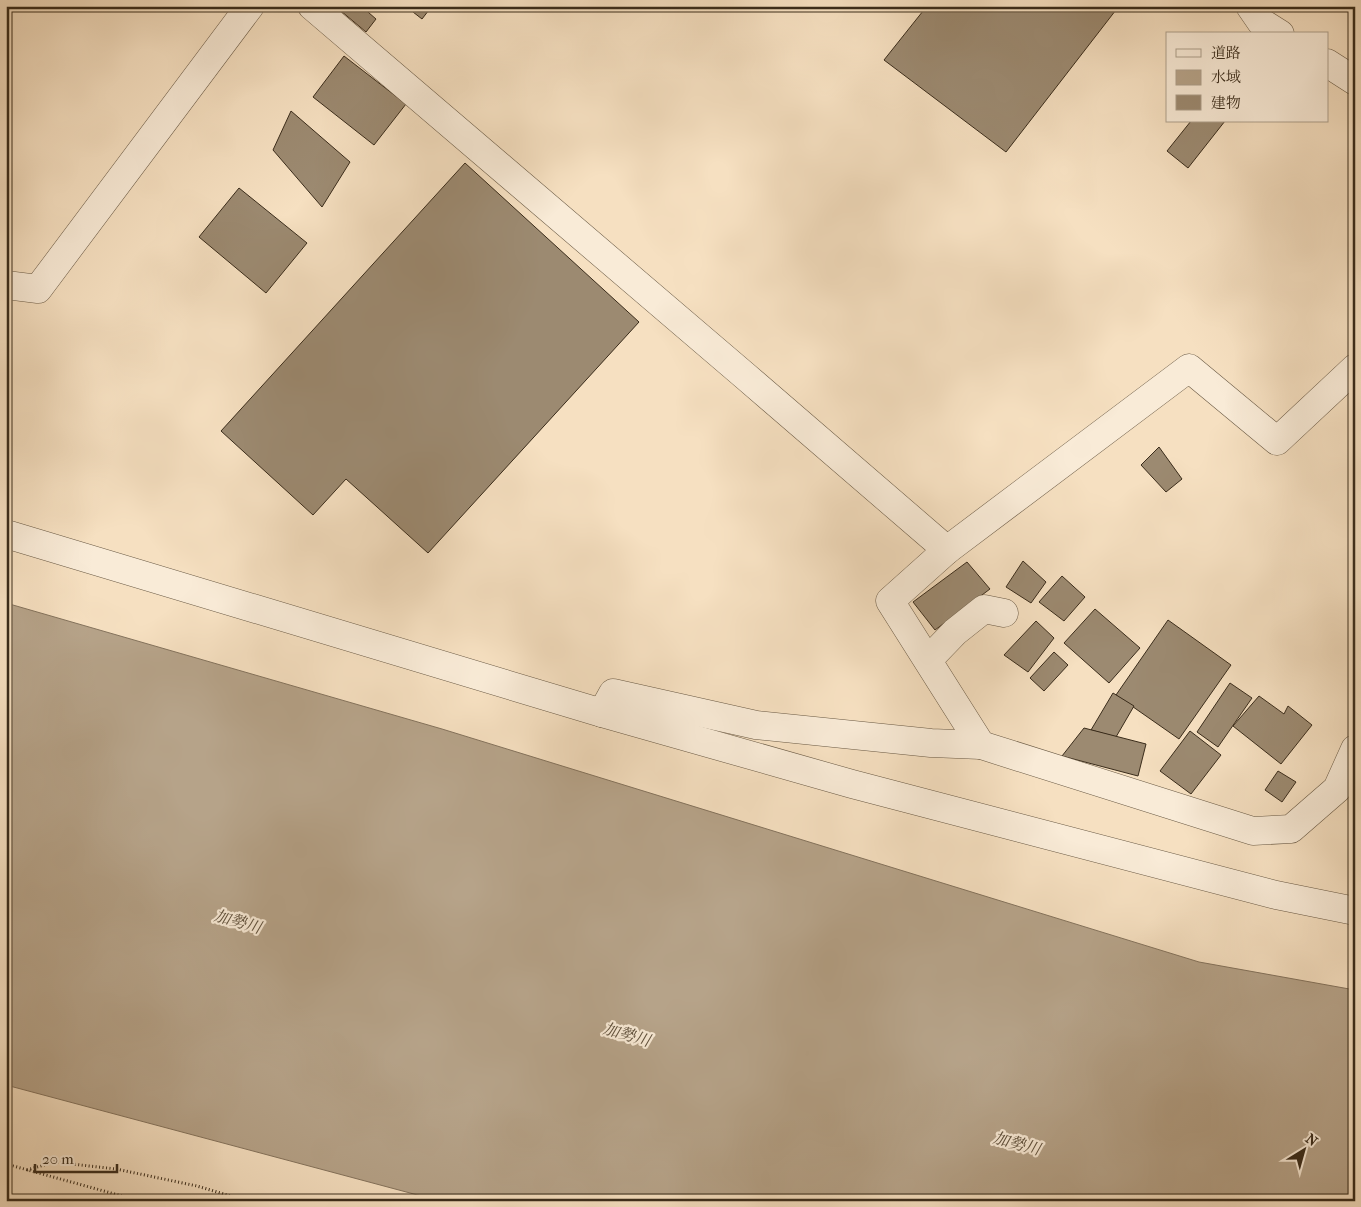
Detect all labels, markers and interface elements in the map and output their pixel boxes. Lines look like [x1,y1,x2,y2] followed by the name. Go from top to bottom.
[1166,32,1328,122] legend
[1211,44,1241,62] text: 道路
[1211,68,1241,86] text: 水域
[1211,94,1241,112] text: 建物
[212,906,265,938] water label: 加勢川
[601,1019,654,1051] water label: 加勢川
[1278,1124,1328,1174] north arrow
[991,1128,1044,1159] water label: 加勢川
[1302,1130,1321,1150] text: N
[35,1142,118,1174] scale bar
[42,1150,74,1168] text: 20 m

